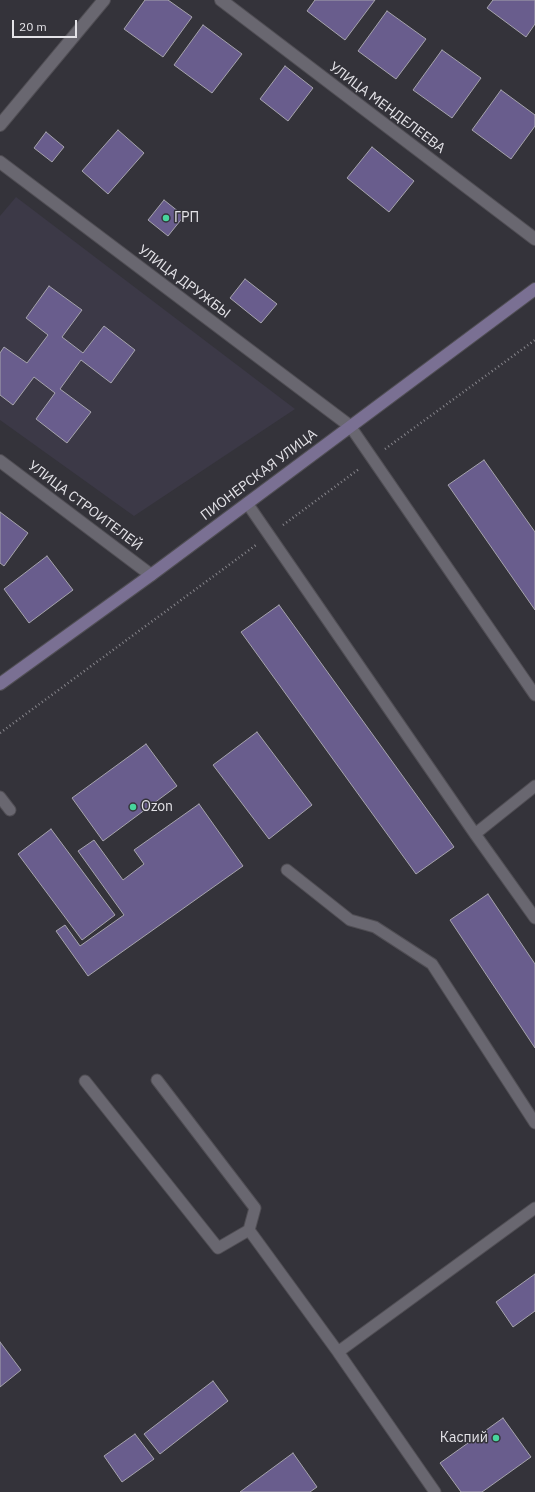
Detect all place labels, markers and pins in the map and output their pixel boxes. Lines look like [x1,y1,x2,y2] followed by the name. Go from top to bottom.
[174,210,199,226] place label: ГРП
[161,213,171,223] marker: ГРП
[141,799,173,815] place label: Ozon
[128,802,138,812] marker: Ozon
[440,1430,488,1446] place label: Каспий
[491,1433,501,1443] marker: Каспий

